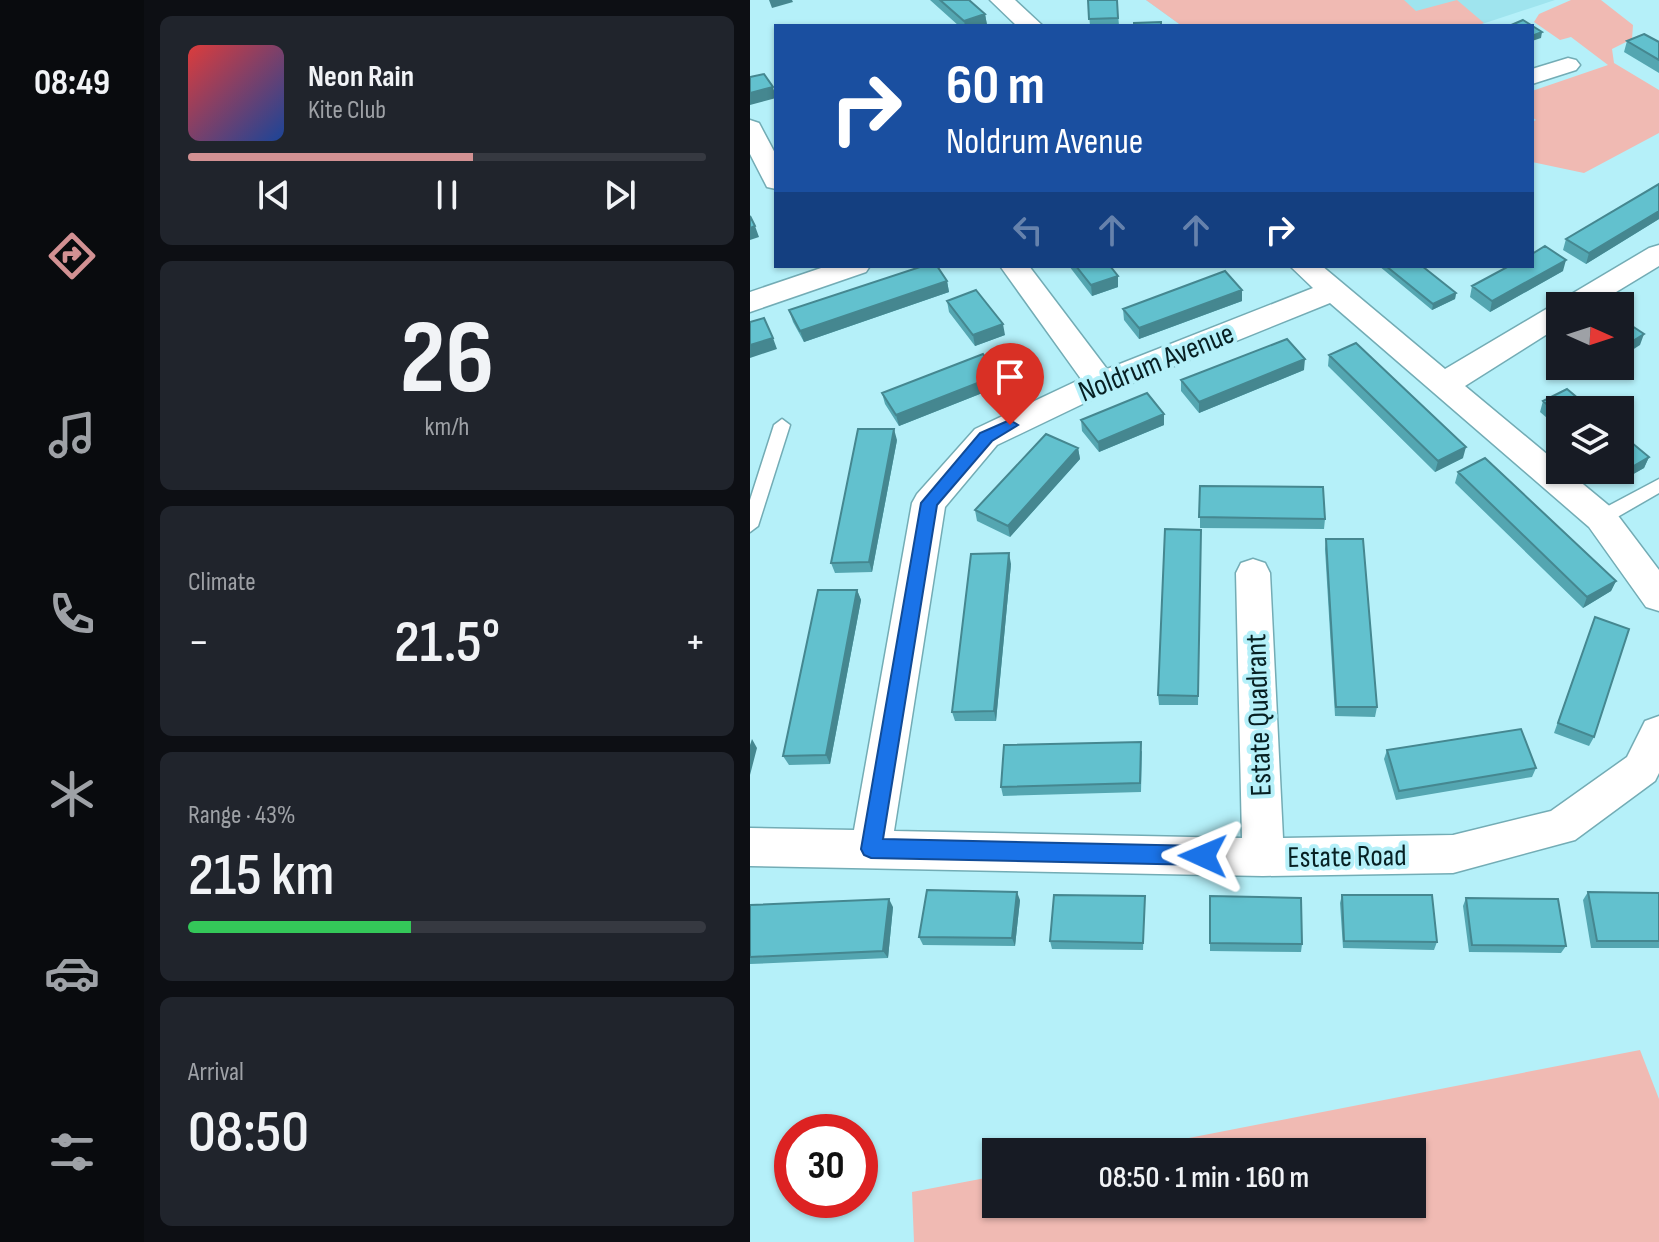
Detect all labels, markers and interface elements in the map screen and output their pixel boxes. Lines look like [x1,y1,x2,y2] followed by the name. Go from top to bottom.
[946,53,1045,120] text: 60 m
[814,56,918,160] icon: right
[308,59,414,95] text: Neon Rain
[34,62,110,105] text: 08:49
[308,95,386,126] text: Kite Club
[946,121,1143,164] text: Noldrum Avenue
[252,173,296,217] icon: previous
[425,173,469,217] icon: pause
[598,173,642,217] icon: next
[1006,208,1050,252] icon: left
[1090,208,1134,252] icon: ahead
[1174,208,1218,252] icon: ahead
[1258,208,1302,252] icon: right
[44,228,100,284] icon: directions
[1546,292,1634,380] north arrow
[1546,292,1634,484] map controls
[400,297,494,422] text: 26
[1073,315,1239,410] street label: Noldrum Avenue
[976,343,1044,425] pin
[988,355,1032,399] icon: arrive
[1546,396,1634,484] button: layers
[44,407,100,463] icon: music
[425,412,469,443] text: km/h
[188,567,256,598] text: Climate
[44,586,100,642] icon: phone
[394,607,500,679] text: 21.5°
[188,616,210,669] text: −
[684,616,706,669] text: +
[1238,633,1280,797] street label: Estate Quadrant
[44,766,100,822] icon: climate
[188,800,296,831] text: Range · 43%
[1161,814,1245,898] position arrow
[1287,838,1407,876] street label: Estate Road
[188,840,335,912] text: 215 km
[44,945,100,1001] icon: car
[188,1057,244,1088] text: Arrival
[188,1097,309,1169] text: 08:50
[774,1114,878,1218] speed limit sign: 30
[44,1124,100,1180] icon: filters
[1099,1160,1309,1196] text: 08:50 · 1 min · 160 m

